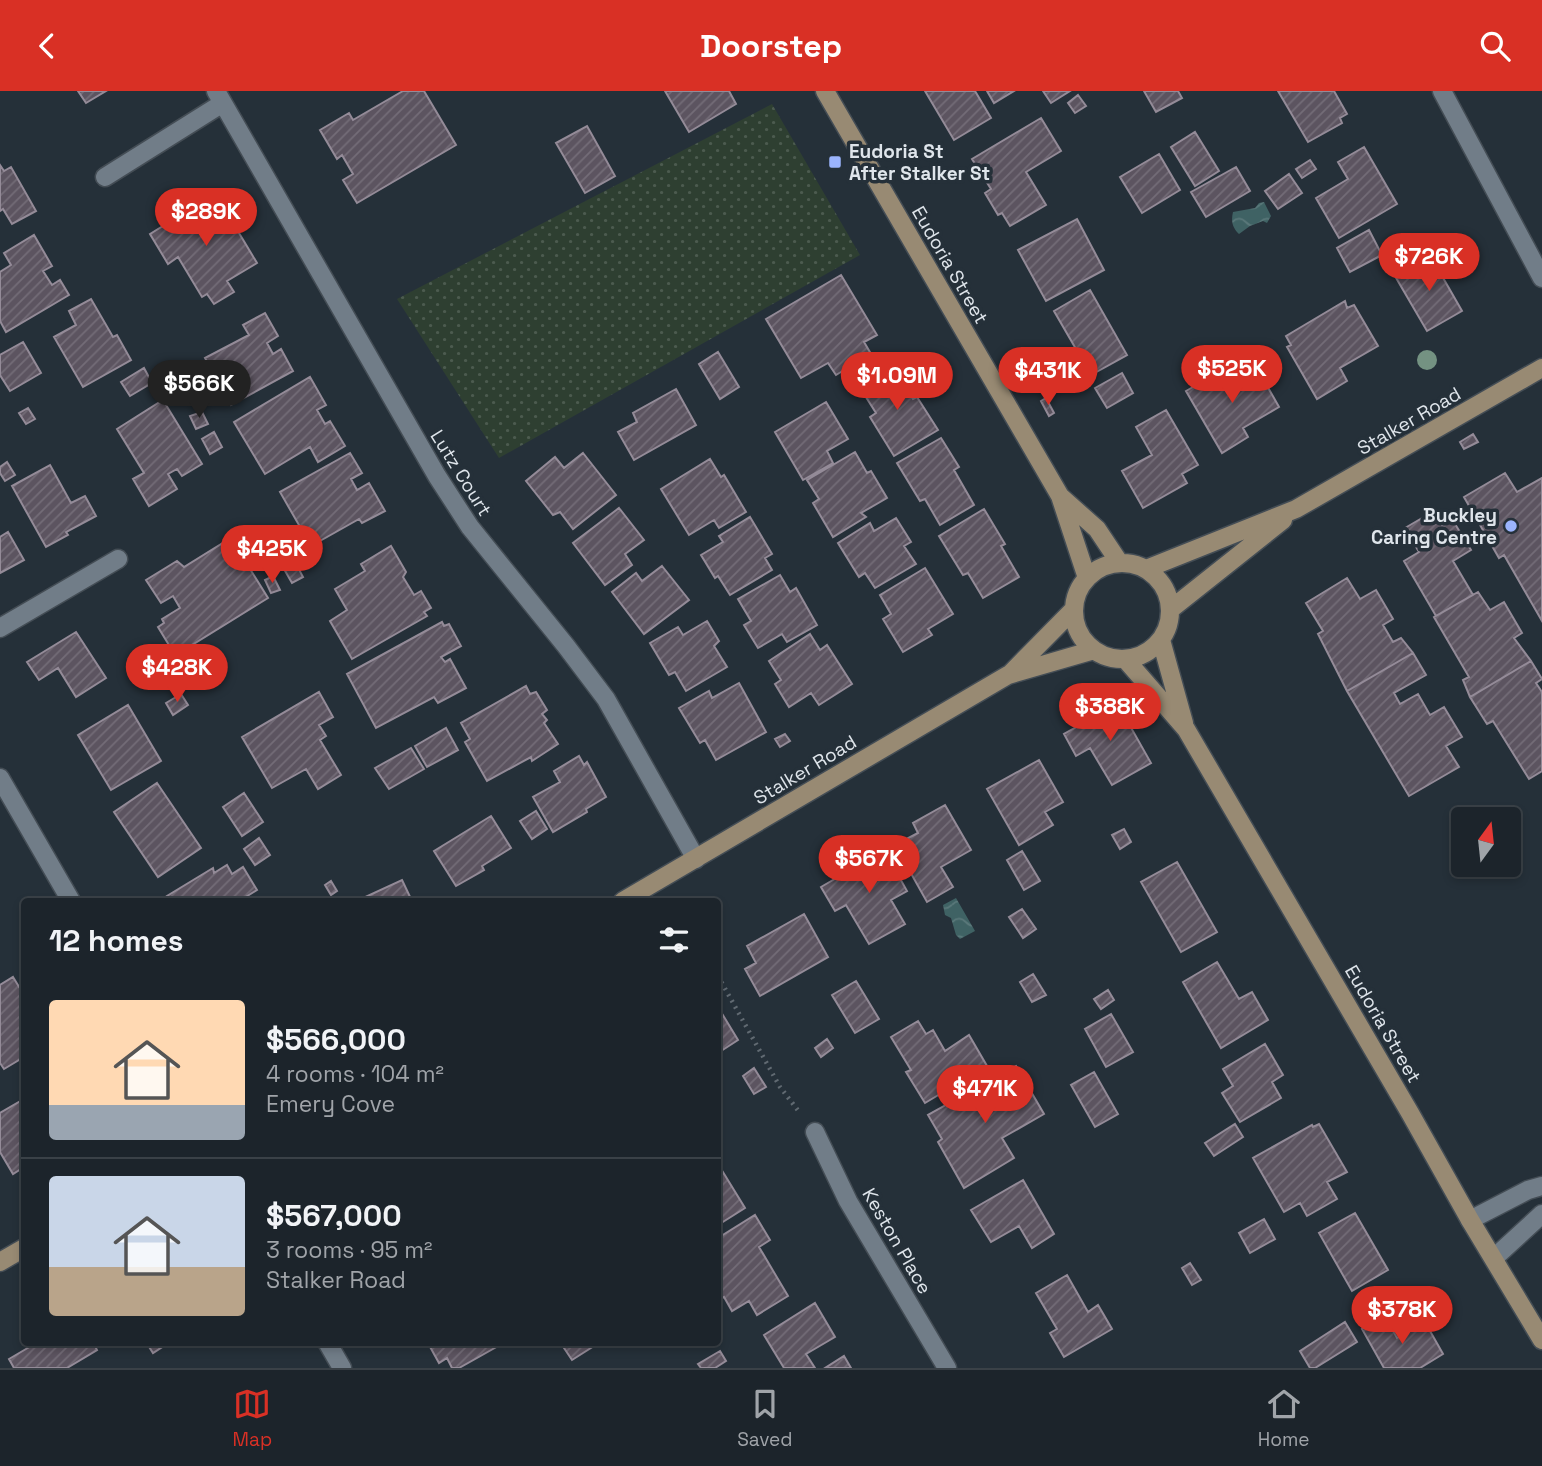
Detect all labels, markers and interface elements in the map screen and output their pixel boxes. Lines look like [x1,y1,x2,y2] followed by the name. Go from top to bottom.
[700,26,842,66] text: Doorstep
[28,27,66,65] icon: back
[1476,27,1514,65] icon: search
[849,139,990,186] place label: Eudoria St After Stalker St
[827,154,843,170] marker: Eudoria St After Stalker St
[157,188,255,248] pin: $289K
[171,196,241,226] text: $289K
[906,202,994,328] street label: Eudoria Street
[1380,233,1478,293] pin: $726K
[1395,241,1463,271] text: $726K
[1183,345,1281,405] pin: $525K
[999,347,1097,407] pin: $431K
[840,353,954,412] pin: $1.09M
[1197,353,1267,383] text: $525K
[1015,355,1081,385] text: $431K
[857,360,937,390] text: $1.09M
[150,361,248,420] pin: $566K
[164,368,234,398] text: $566K
[1353,381,1465,461] street label: Stalker Road
[425,425,497,521] street label: Lutz Court
[1371,503,1497,550] place label: Buckley Caring Centre
[1503,518,1519,534] marker: Buckley Caring Centre
[223,525,321,585] pin: $425K
[237,533,307,563] text: $425K
[128,645,226,704] pin: $428K
[142,652,212,682] text: $428K
[1061,683,1159,743] pin: $388K
[1075,691,1145,721] text: $388K
[749,730,861,810] street label: Stalker Road
[1451,807,1521,877] north arrow
[1451,807,1521,877] map controls
[820,835,918,895] pin: $567K
[835,843,903,873] text: $567K
[49,921,184,960] text: 12 homes
[655,921,693,959] icon: filters
[1339,961,1427,1087] street label: Eudoria Street
[266,1020,406,1059] text: $566,000
[105,1028,189,1112] icon: home
[266,1059,444,1089] text: 4 rooms · 104 m²
[936,1065,1034,1125] pin: $471K
[953,1073,1017,1103] text: $471K
[266,1089,395,1119] text: Emery Cove
[857,1184,937,1298] street label: Keston Place
[266,1196,402,1235] text: $567,000
[105,1204,189,1288] icon: home
[266,1235,432,1265] text: 3 rooms · 95 m²
[266,1265,406,1295] text: Stalker Road
[1353,1287,1451,1346] pin: $378K
[1368,1294,1436,1324] text: $378K
[233,1385,272,1452] tab: Map
[737,1385,793,1452] tab: Saved
[1258,1385,1309,1452] tab: Home

